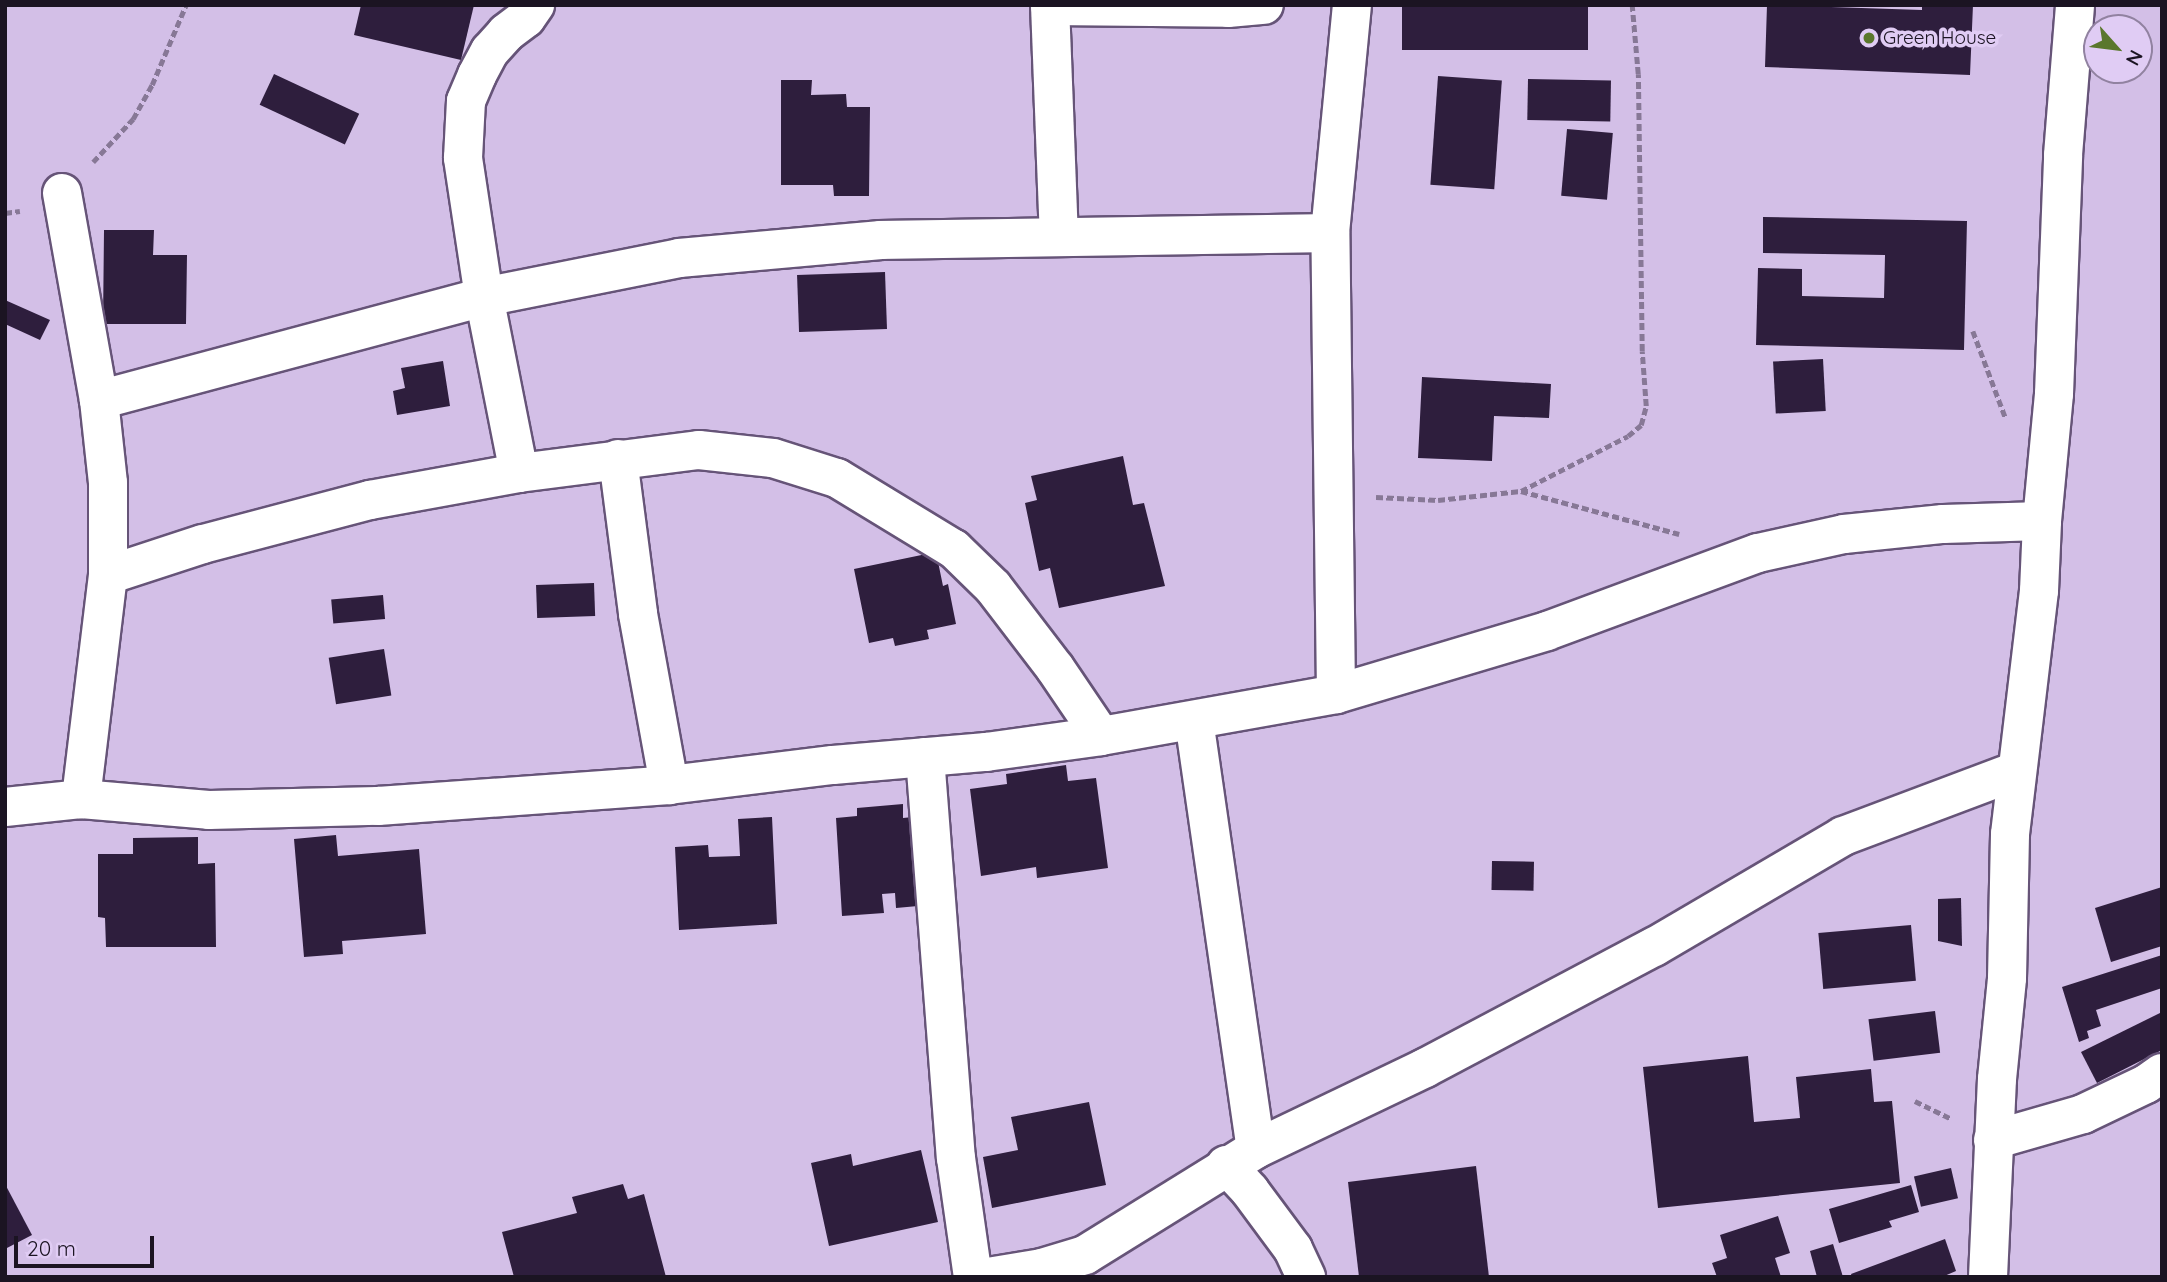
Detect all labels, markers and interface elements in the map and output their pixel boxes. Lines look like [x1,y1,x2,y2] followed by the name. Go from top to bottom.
[2083,14,2153,84] north arrow
[1883,27,1996,49] place label: Green House
[1861,30,1877,46] marker: Green House
[2121,46,2149,70] text: N
[18,1222,158,1266] scale bar
[27,1235,76,1261] text: 20 m

